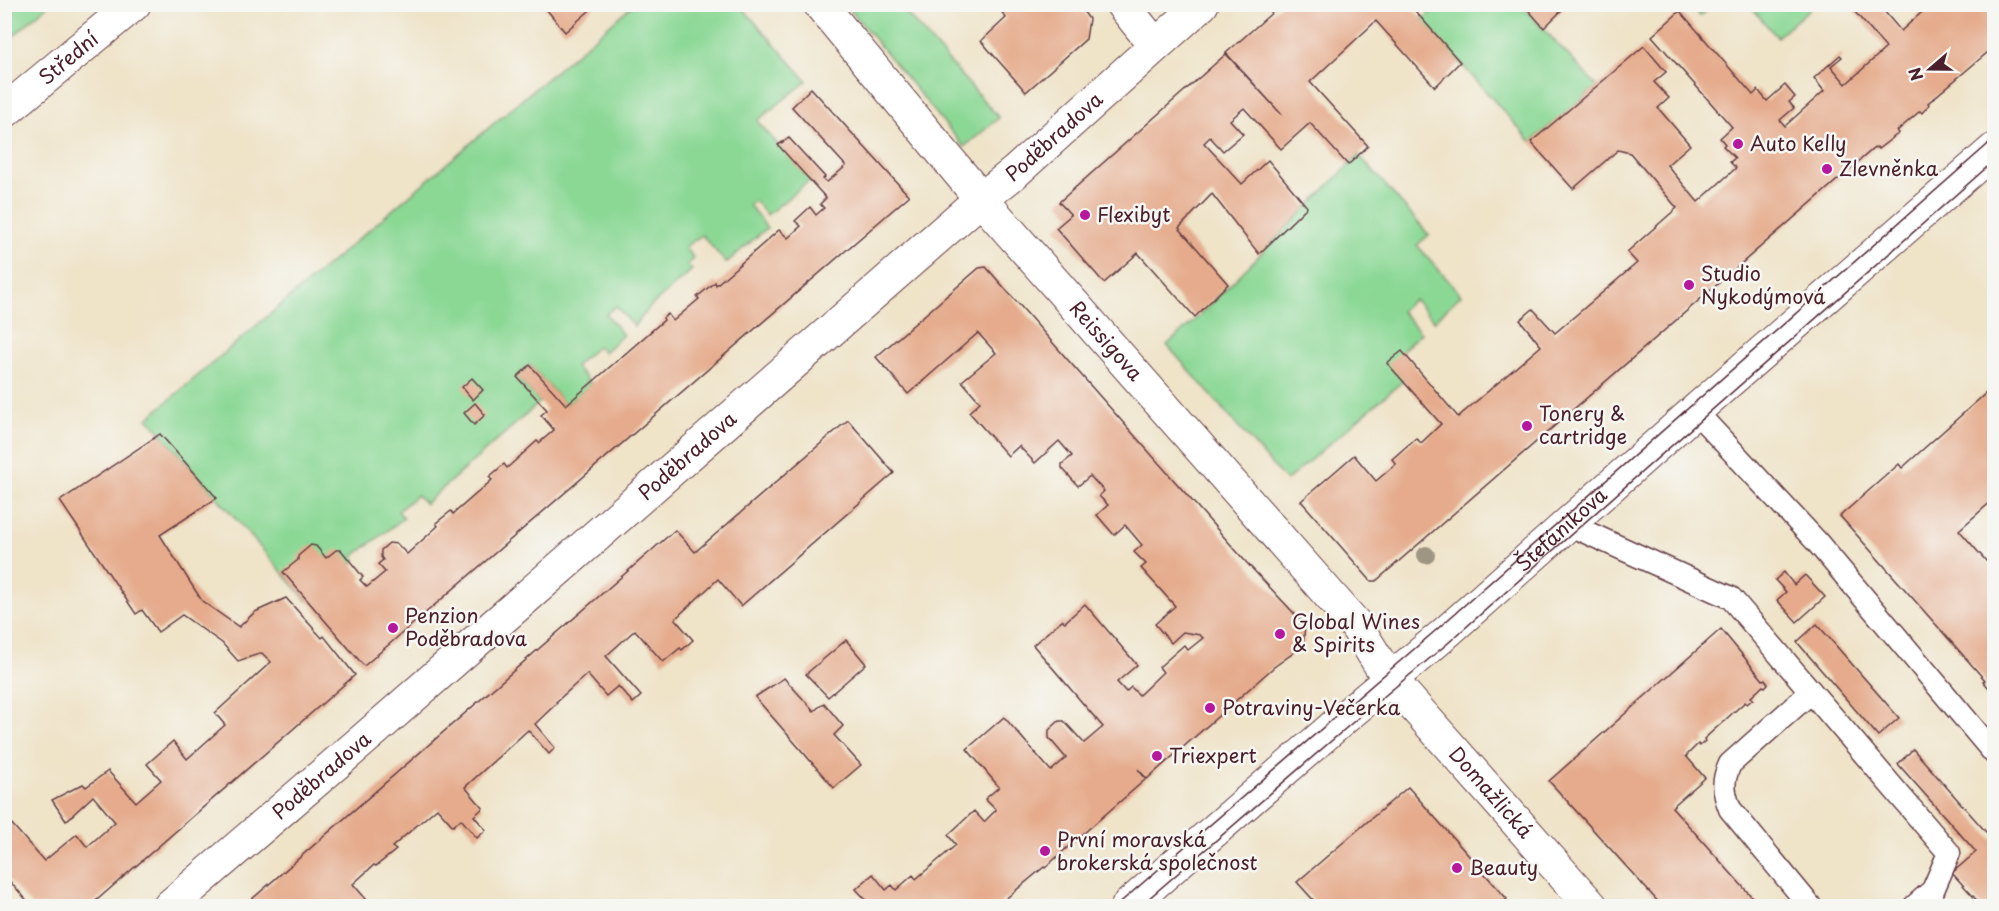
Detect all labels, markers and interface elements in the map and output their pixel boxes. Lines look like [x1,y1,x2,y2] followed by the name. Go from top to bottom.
[32,24,104,91] street label: Střední
[1900,39,1960,99] north arrow
[1902,64,1928,85] text: N
[999,84,1110,188] street label: Poděbradova
[1750,128,1847,158] place label: Auto Kelly
[1731,137,1745,151] marker: Auto Kelly
[1839,153,1939,183] place label: Zlevněnka
[1820,162,1834,176] marker: Zlevněnka
[1097,199,1170,229] place label: Flexibyt
[1078,208,1092,222] marker: Flexibyt
[1701,258,1826,311] place label: Studio Nykodýmová
[1682,278,1696,292] marker: Studio Nykodýmová
[1063,294,1151,388] street label: Reissigova
[1539,398,1627,451] place label: Tonery & cartridge
[631,403,743,507] street label: Poděbradova
[1520,419,1534,433] marker: Tonery & cartridge
[1508,479,1614,578] street label: Štefánikova
[405,600,528,653] place label: Penzion Poděbradova
[1292,606,1420,659] place label: Global Wines & Spirits
[386,621,400,635] marker: Penzion Poděbradova
[1273,627,1287,641] marker: Global Wines & Spirits
[1222,692,1401,722] place label: Potraviny-Večerka
[1203,701,1217,715] marker: Potraviny-Večerka
[265,723,378,826] street label: Poděbradova
[1443,739,1541,845] street label: Domažlická
[1169,740,1257,770] place label: Triexpert
[1150,749,1164,763] marker: Triexpert
[1057,824,1258,877] place label: První moravská brokerská společnost
[1038,844,1052,858] marker: První moravská brokerská společnost
[1469,852,1538,882] place label: Beauty
[1450,861,1464,875] marker: Beauty

